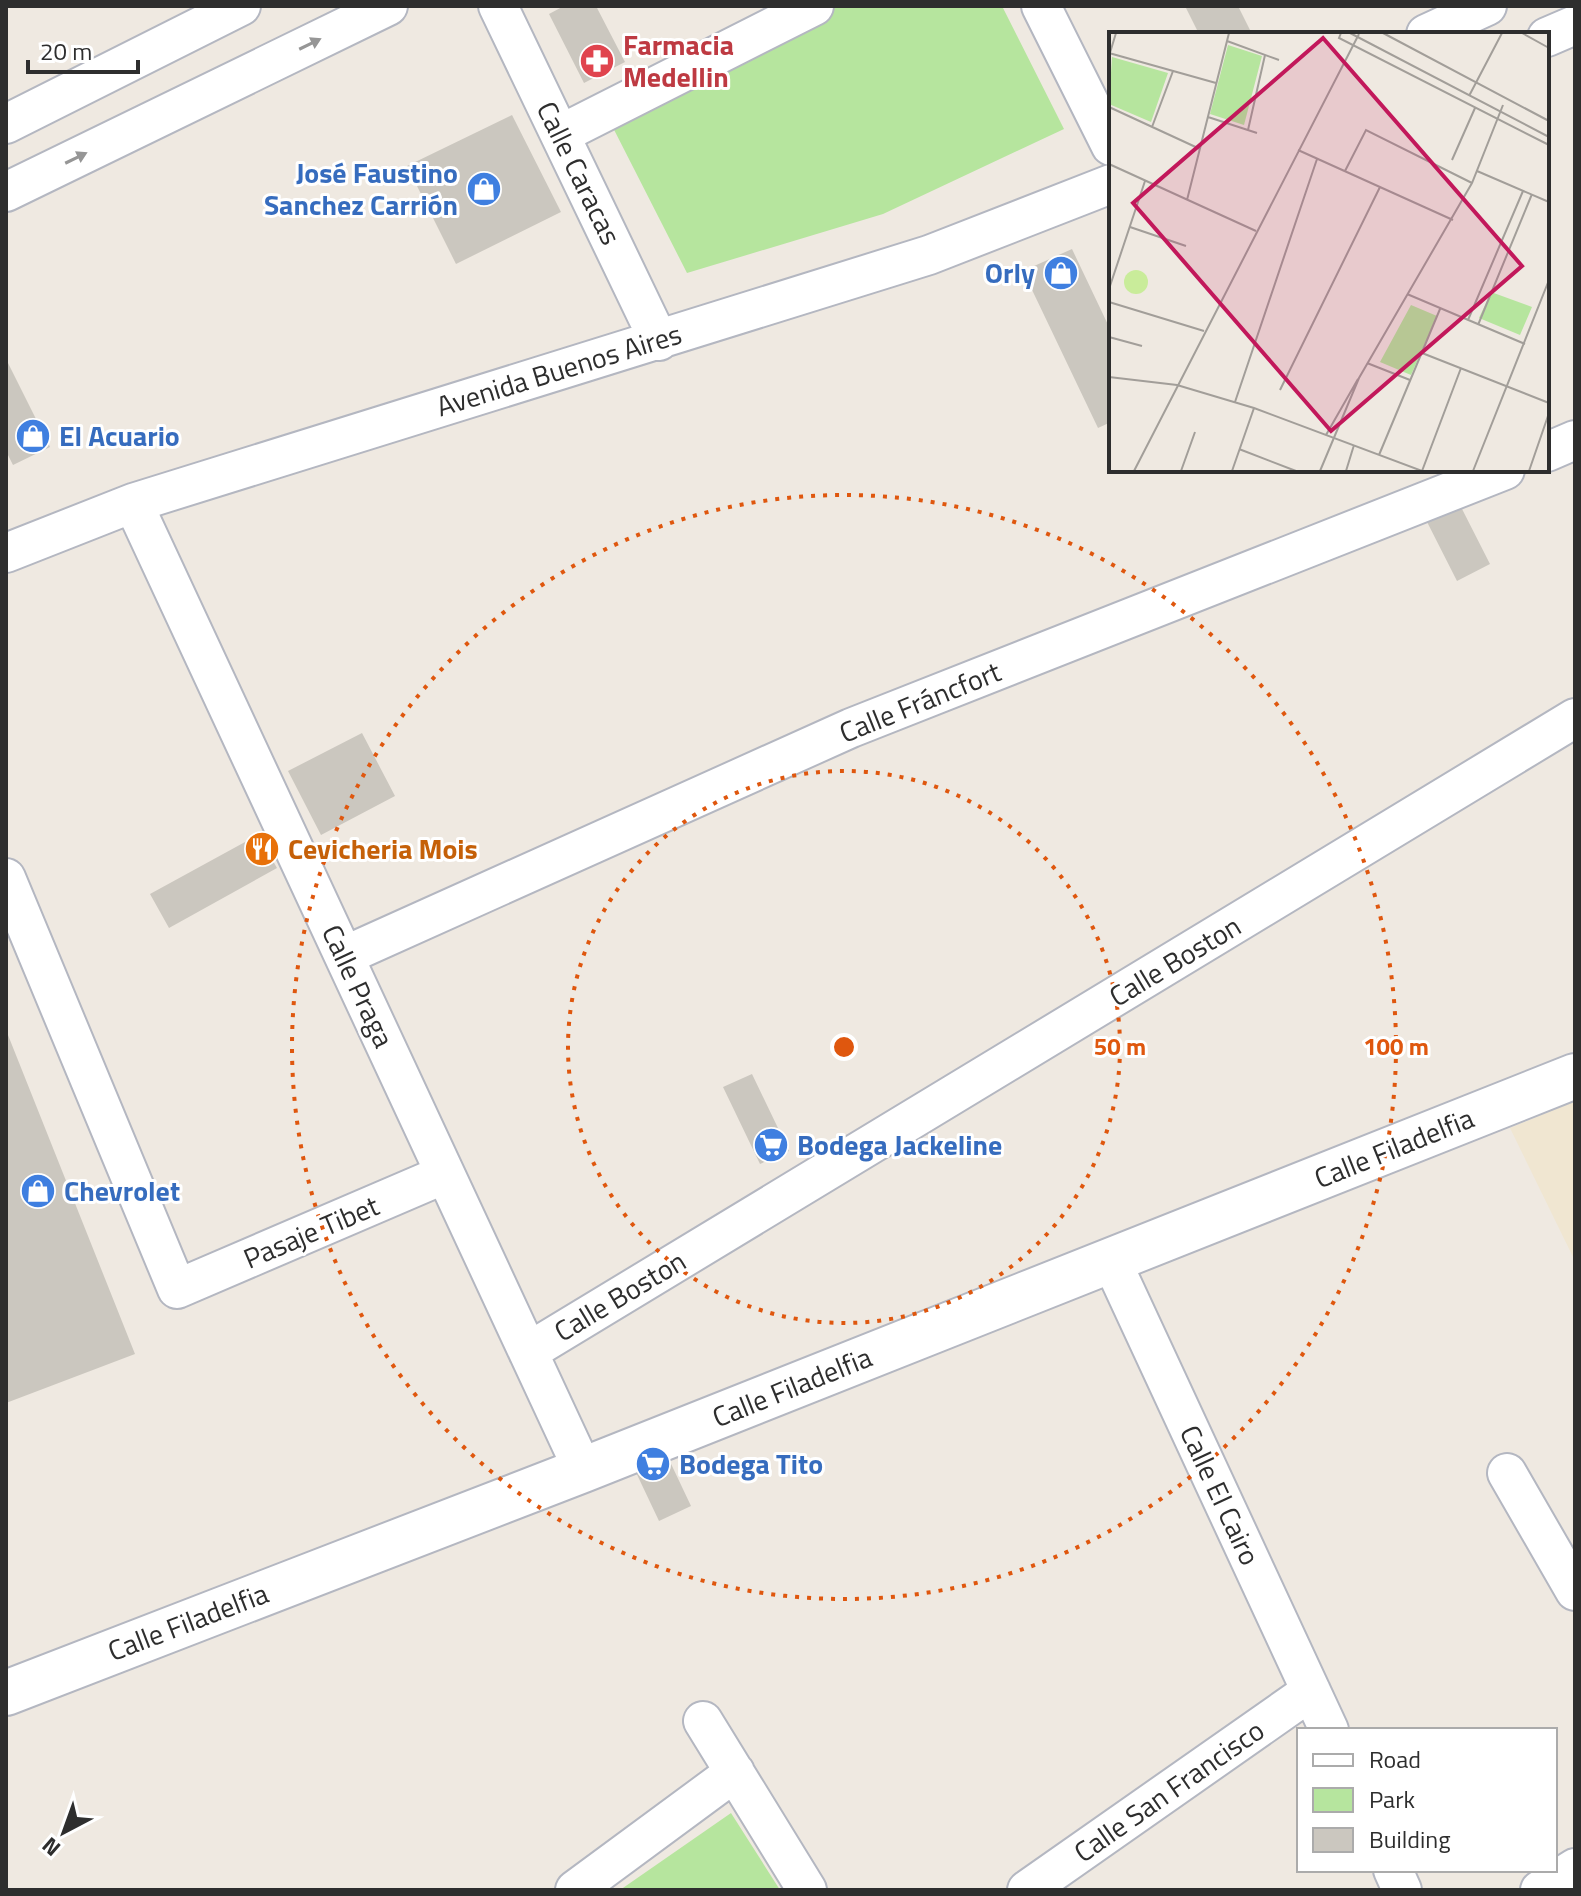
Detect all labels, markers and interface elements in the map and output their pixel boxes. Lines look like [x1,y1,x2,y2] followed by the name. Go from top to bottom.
[623,23,734,98] place label: Farmacia Medellin
[28,24,138,74] scale bar
[1109,32,1549,472] inset map
[40,33,92,69] text: 20 m
[298,37,321,51] one-way arrow
[578,42,616,80] pharmacy icon: Farmacia Medellin
[526,94,633,252] street label: Calle Caracas
[65,151,88,165] one-way arrow
[264,151,458,226] place label: José Faustino Sanchez Carrión
[465,170,503,208] shop icon: José Faustino Sanchez Carrión
[985,251,1035,294] place label: Orly
[1042,254,1080,292] shop icon: Orly
[431,312,687,427] street label: Avenida Buenos Aires
[59,414,180,457] place label: El Acuario
[14,417,52,455] shop icon: El Acuario
[833,650,1007,753] street label: Calle Fráncfort
[288,827,478,870] place label: Cevicheria Mois
[243,830,281,868] restaurant icon: Cevicheria Mois
[1101,904,1249,1017] street label: Calle Boston
[311,917,406,1054] street label: Calle Praga
[1094,1028,1146,1064] text: 50 m
[1363,1028,1429,1064] text: 100 m
[830,1033,858,1061] centre of rings
[1308,1096,1480,1199] street label: Calle Filadelfia
[797,1123,1002,1166] place label: Bodega Jackeline
[752,1126,790,1164] supermarket icon: Bodega Jackeline
[64,1169,180,1212] place label: Chevrolet
[19,1172,57,1210] shop icon: Chevrolet
[236,1184,385,1279] street label: Pasaje Tibet
[546,1239,694,1352] street label: Calle Boston
[706,1335,878,1438] street label: Calle Filadelfia
[1169,1418,1272,1572] street label: Calle El Cairo
[679,1442,823,1485] place label: Bodega Tito
[634,1445,672,1483] supermarket icon: Bodega Tito
[101,1571,274,1672] street label: Calle Filadelfia
[1065,1709,1273,1872] street label: Calle San Francisco
[1297,1728,1557,1872] legend
[1369,1741,1421,1777] text: Road
[1369,1781,1415,1817] text: Park
[24,1792,104,1872] north arrow
[1369,1821,1451,1857] text: Building
[34,1829,68,1865] text: N

